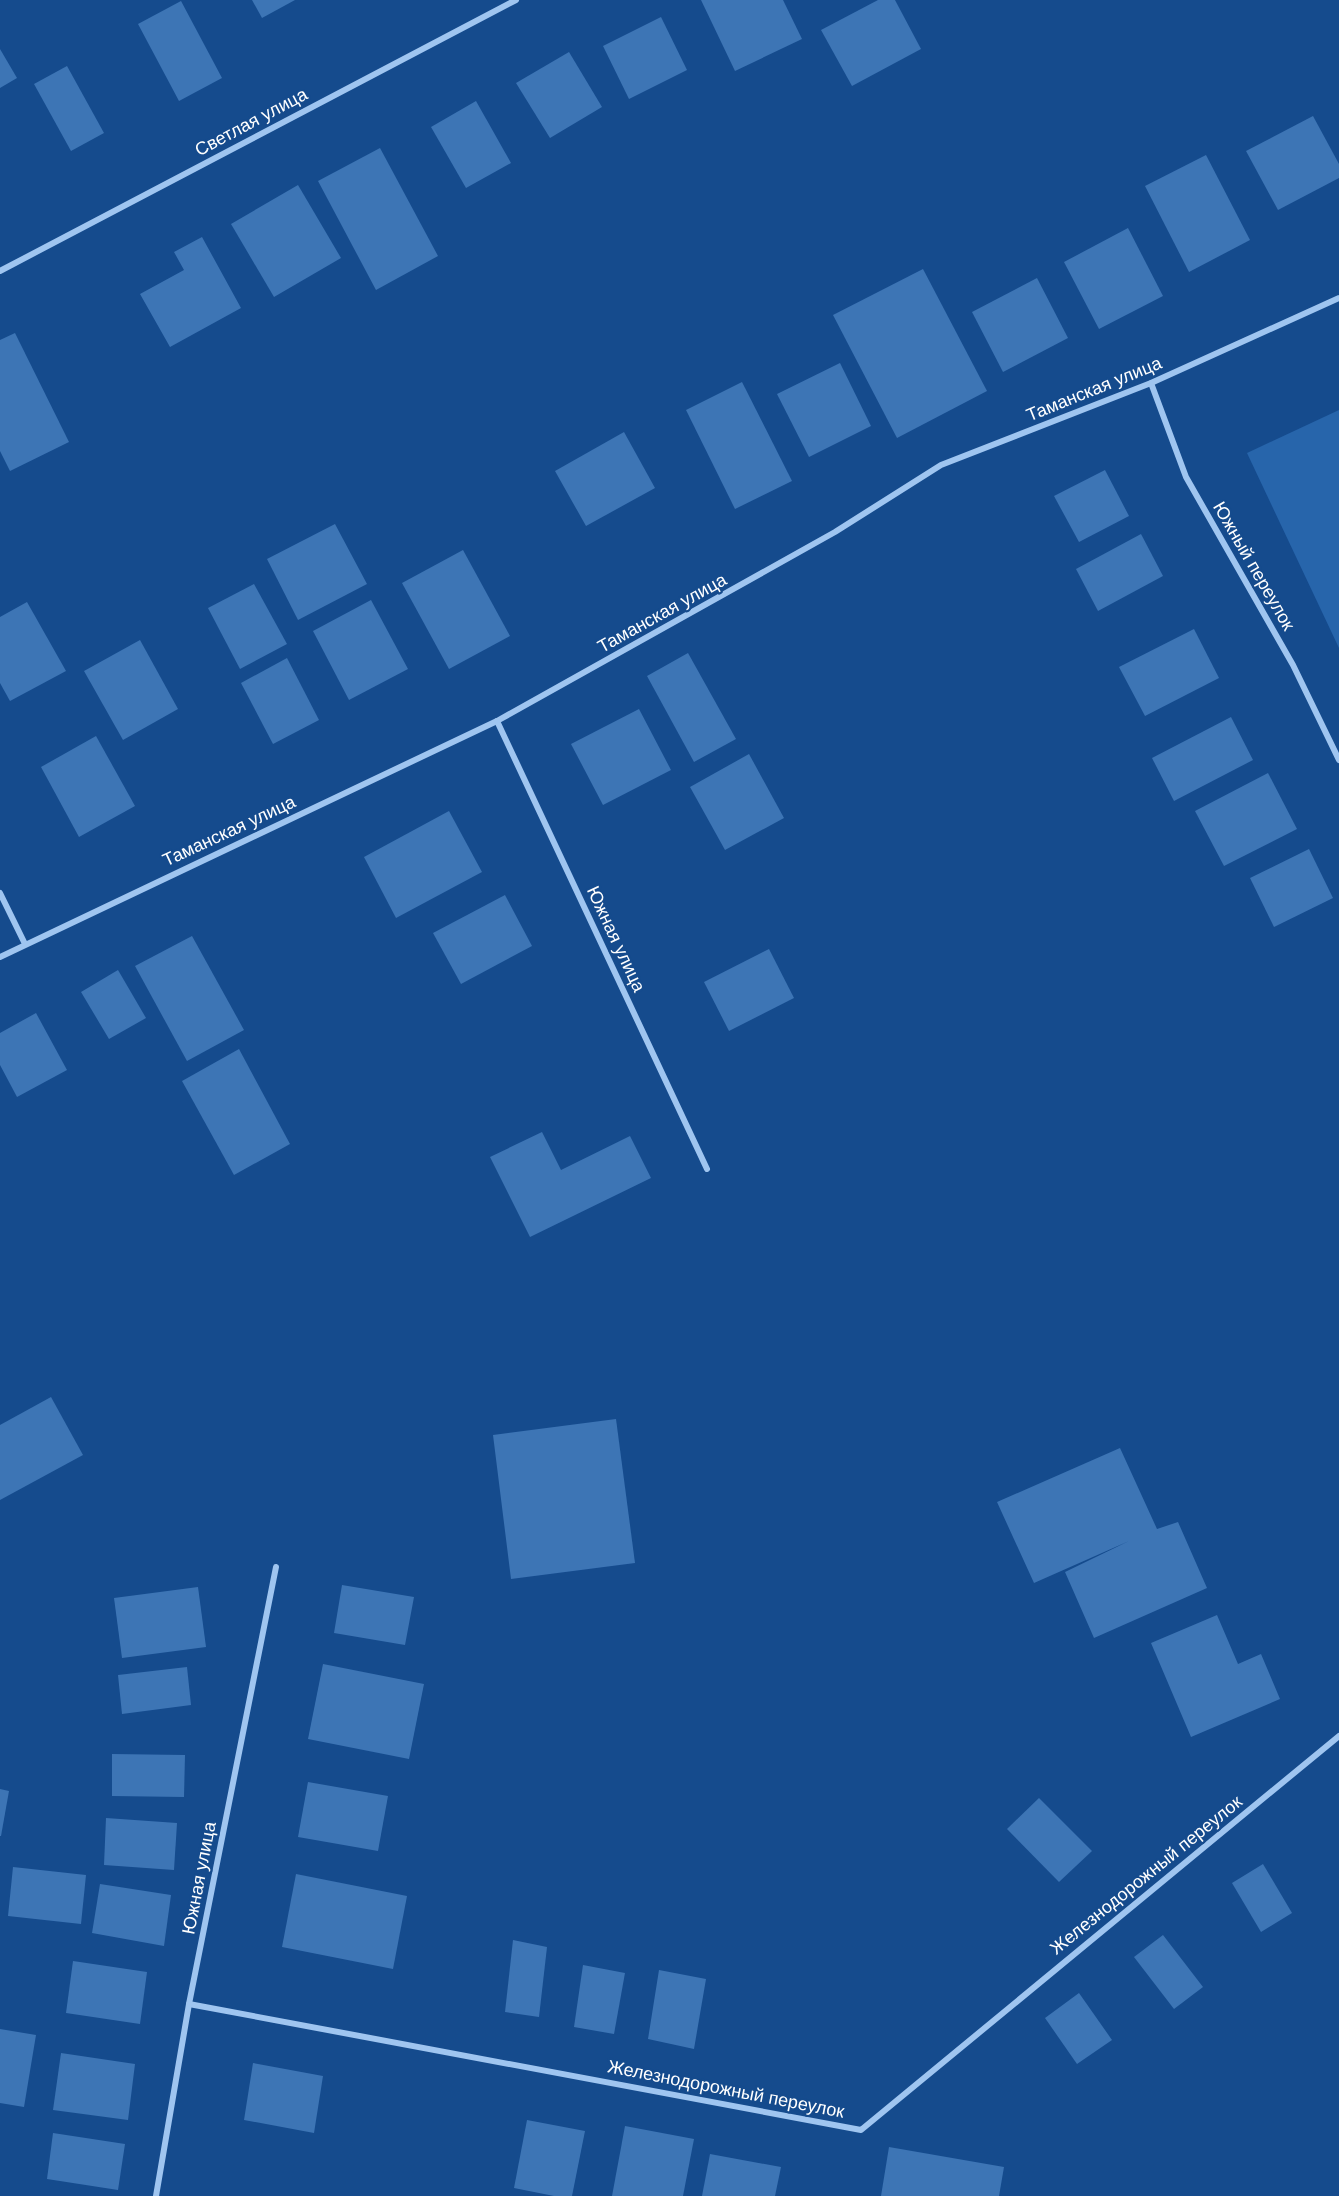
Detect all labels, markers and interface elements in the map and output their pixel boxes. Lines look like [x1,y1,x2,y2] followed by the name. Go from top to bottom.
[191,84,311,160] street label: Светлая улица
[1023,352,1165,425] street label: Таманская улица
[1209,498,1299,634] street label: Южный переулок
[594,569,731,657] street label: Таманская улица
[159,791,299,871] street label: Таманская улица
[583,883,650,996] street label: Южная улица
[1046,1791,1246,1959] street label: Железнодорожный переулок
[178,1819,220,1936] street label: Южная улица
[606,2056,846,2122] street label: Железнодорожный переулок

